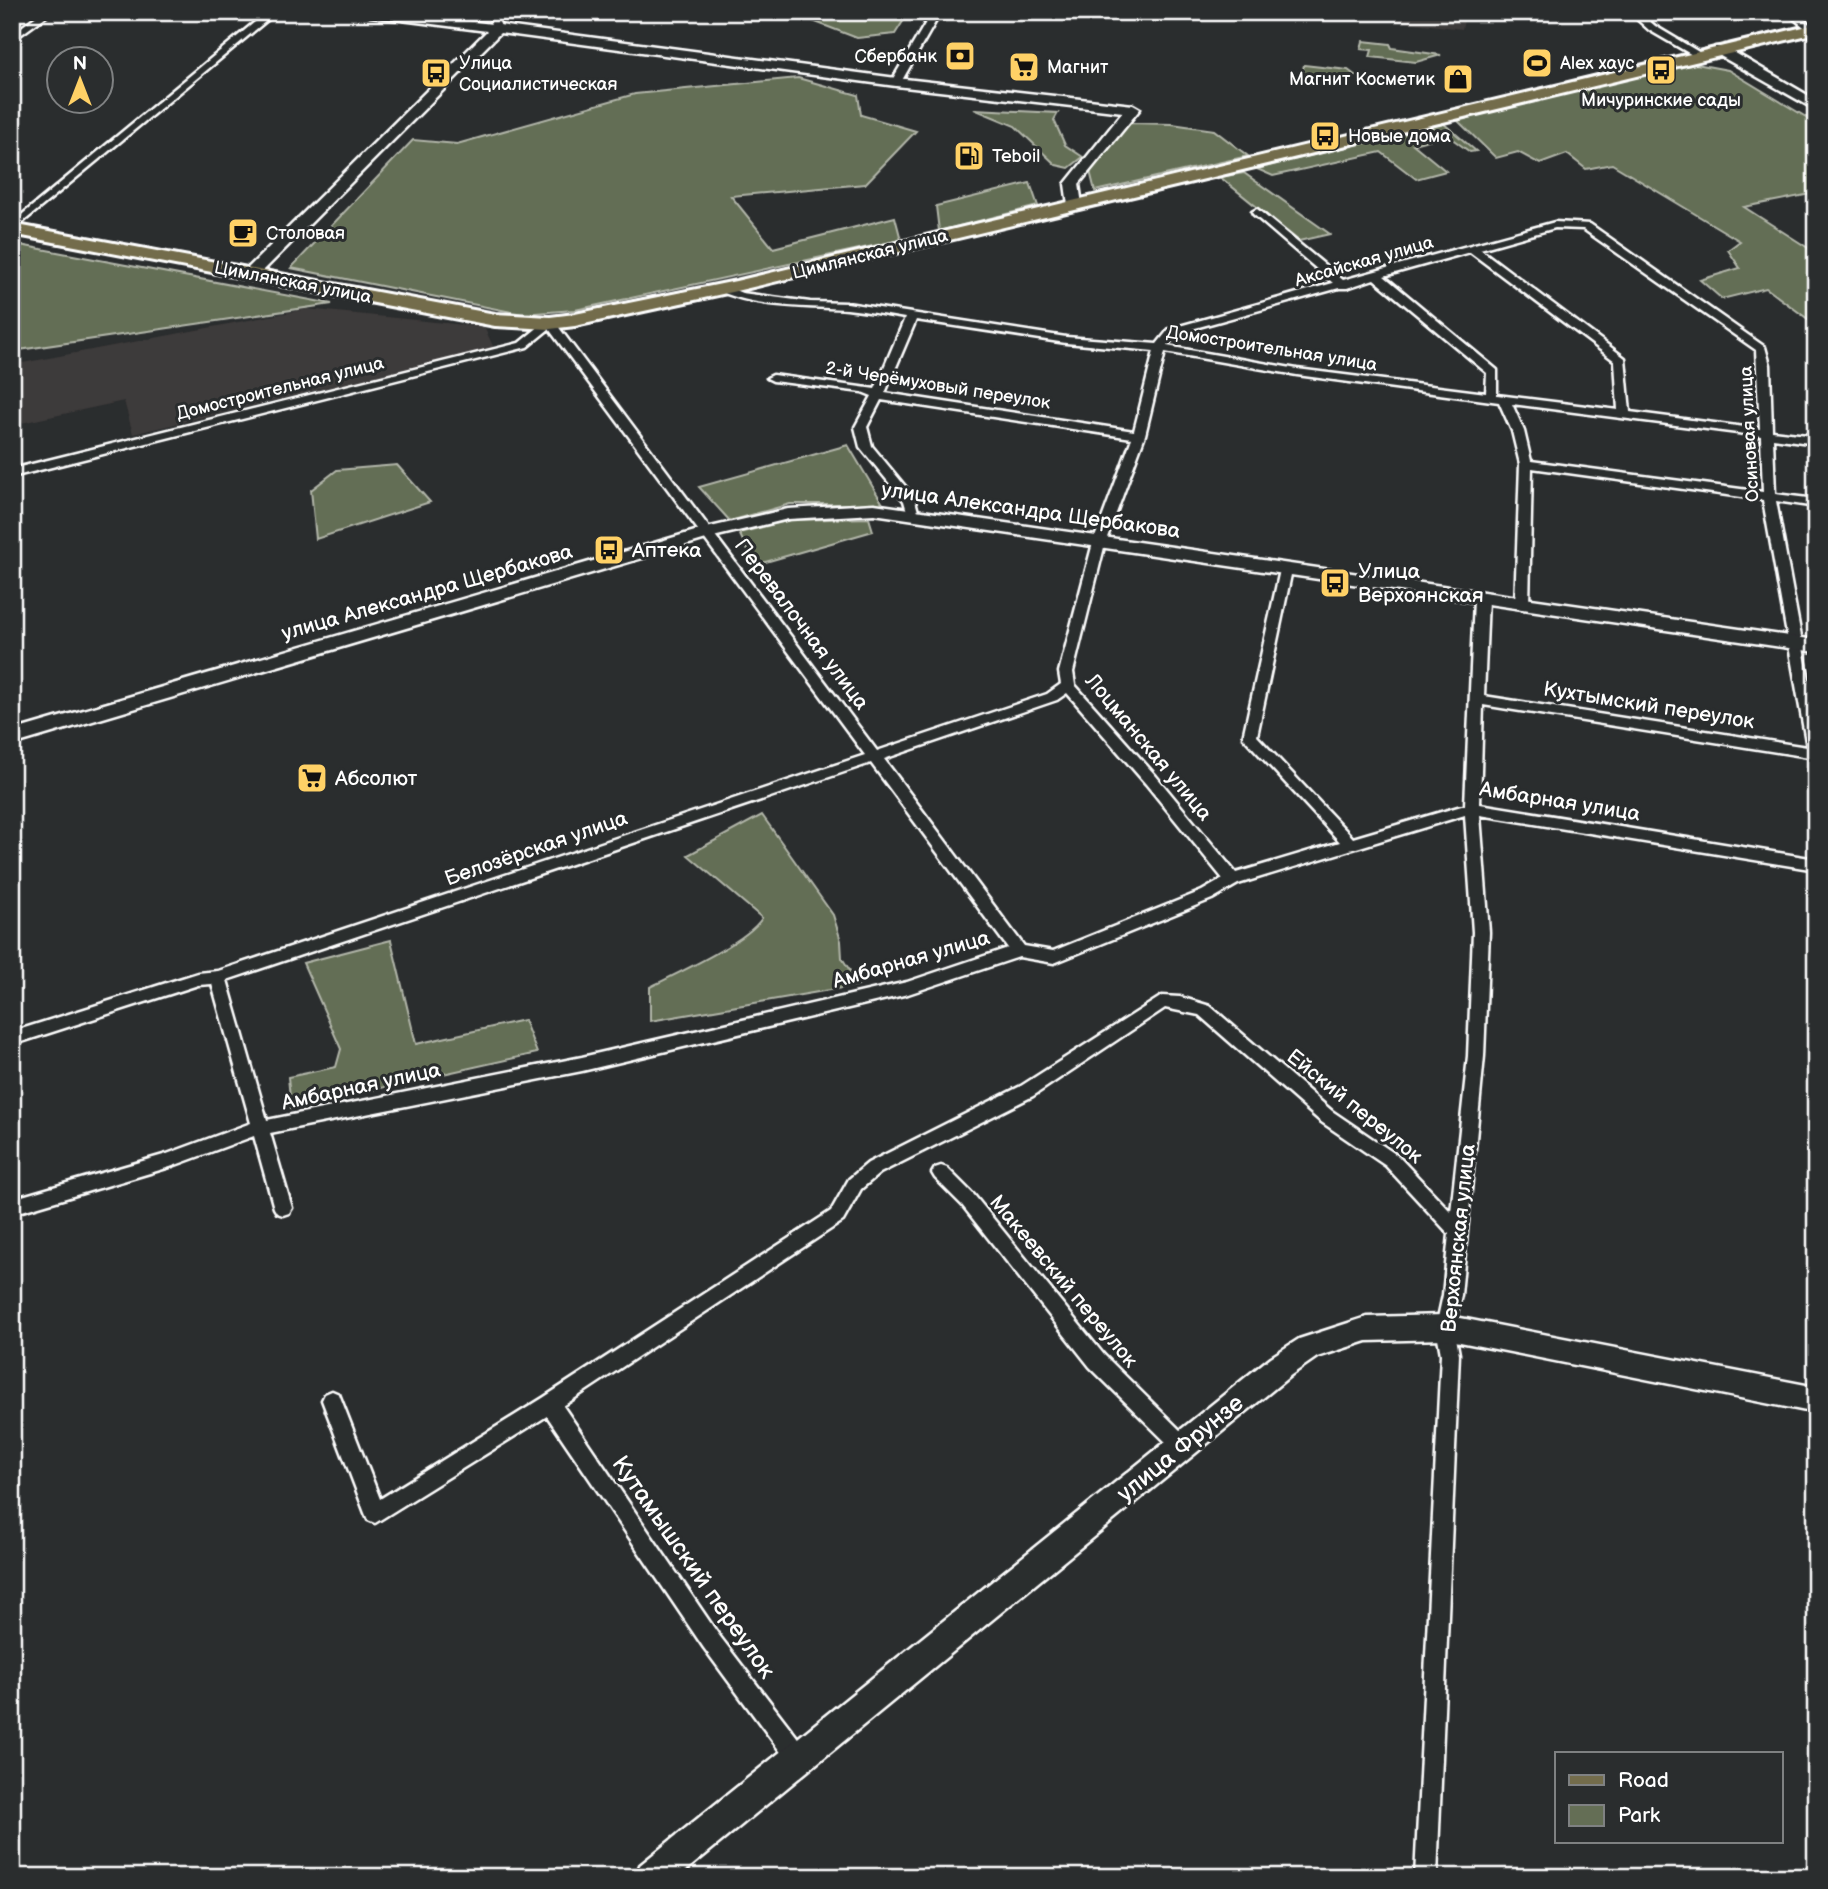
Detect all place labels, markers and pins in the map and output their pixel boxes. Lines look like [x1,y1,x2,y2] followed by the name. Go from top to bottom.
[943,39,977,73] bank icon: Сбербанк
[855,46,937,67] place label: Сбербанк
[1520,46,1554,80] sports icon: Alex хаус
[1007,50,1041,84] supermarket icon: Магнит
[459,53,617,95] place label: Улица Социалистическая
[1560,53,1635,74] place label: Alex хаус
[1644,53,1678,87] bus stop icon: Мичуринские сады
[419,56,453,90] bus stop icon: Улица Социалистическая
[1047,57,1109,78] place label: Магнит
[1441,62,1475,96] shop icon: Магнит Косметик
[1289,69,1435,90] place label: Магнит Косметик
[1581,90,1741,111] place label: Мичуринские сады
[1308,119,1342,153] bus stop icon: Новые дома
[1348,126,1451,147] place label: Новые дома
[952,139,986,173] fuel station icon: Teboil
[992,146,1040,167] place label: Teboil
[226,216,260,250] cafe icon: Столовая
[266,223,345,244] place label: Столовая
[592,533,626,567] bus stop icon: Аптека
[631,538,702,563] place label: Аптека
[1358,559,1484,608] place label: Улица Верхоянская
[1318,566,1352,600] bus stop icon: Улица Верхоянская
[295,761,329,795] supermarket icon: Абсолют
[334,766,417,791] place label: Абсолют

